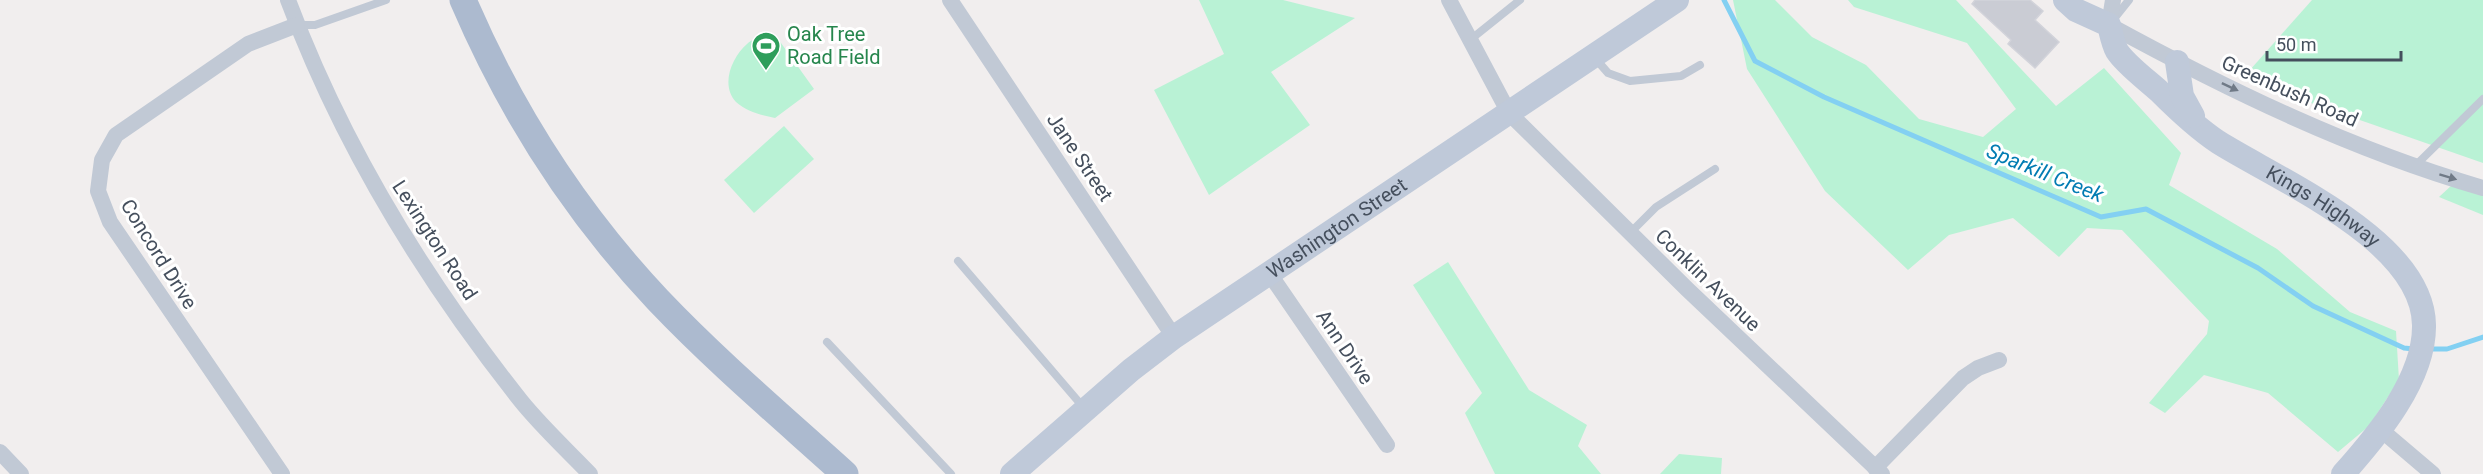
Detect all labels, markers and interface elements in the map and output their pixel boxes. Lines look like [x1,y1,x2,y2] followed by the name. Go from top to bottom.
[787,22,881,69] place label: Oak Tree Road Field
[2267,24,2400,62] scale bar
[750,30,782,72] sports icon: Oak Tree Road Field
[2276,34,2316,55] text: 50 m
[2218,50,2362,132] street label: Greenbush Road
[2221,82,2239,92] one-way arrow
[1042,108,1118,206] street label: Jane Street
[1983,139,2107,208] water label: Sparkill Creek
[2262,160,2386,252] street label: Kings Highway
[1262,173,1411,283] street label: Washington Street
[2440,173,2458,182] one-way arrow
[387,176,483,304] street label: Lexington Road
[116,195,202,313] street label: Concord Drive
[1650,224,1766,336] street label: Conklin Avenue
[1311,305,1379,389] street label: Ann Drive

